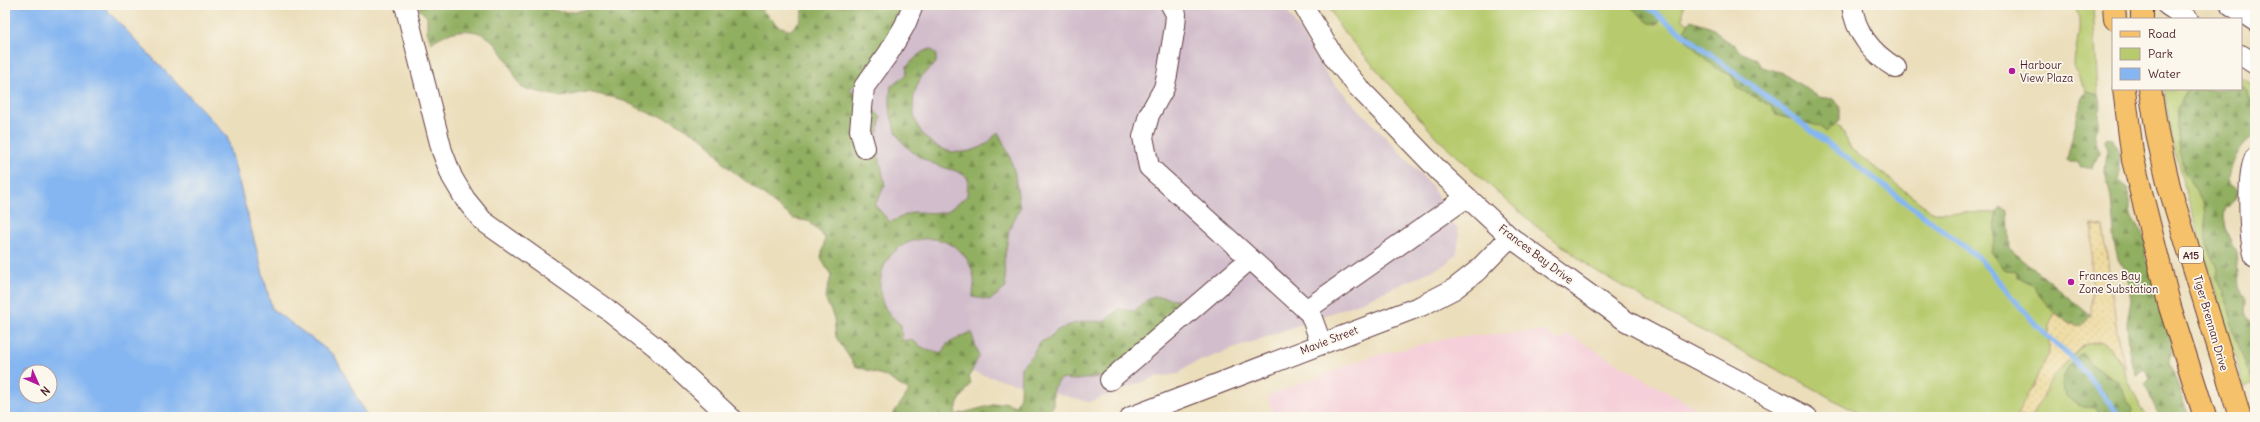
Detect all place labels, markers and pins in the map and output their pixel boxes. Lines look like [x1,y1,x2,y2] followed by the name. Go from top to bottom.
[2020,58,2073,85] place label: Harbour View Plaza
[2007,66,2017,76] marker: Harbour View Plaza
[2079,269,2158,296] place label: Frances Bay Zone Substation
[2066,277,2076,287] marker: Frances Bay Zone Substation

